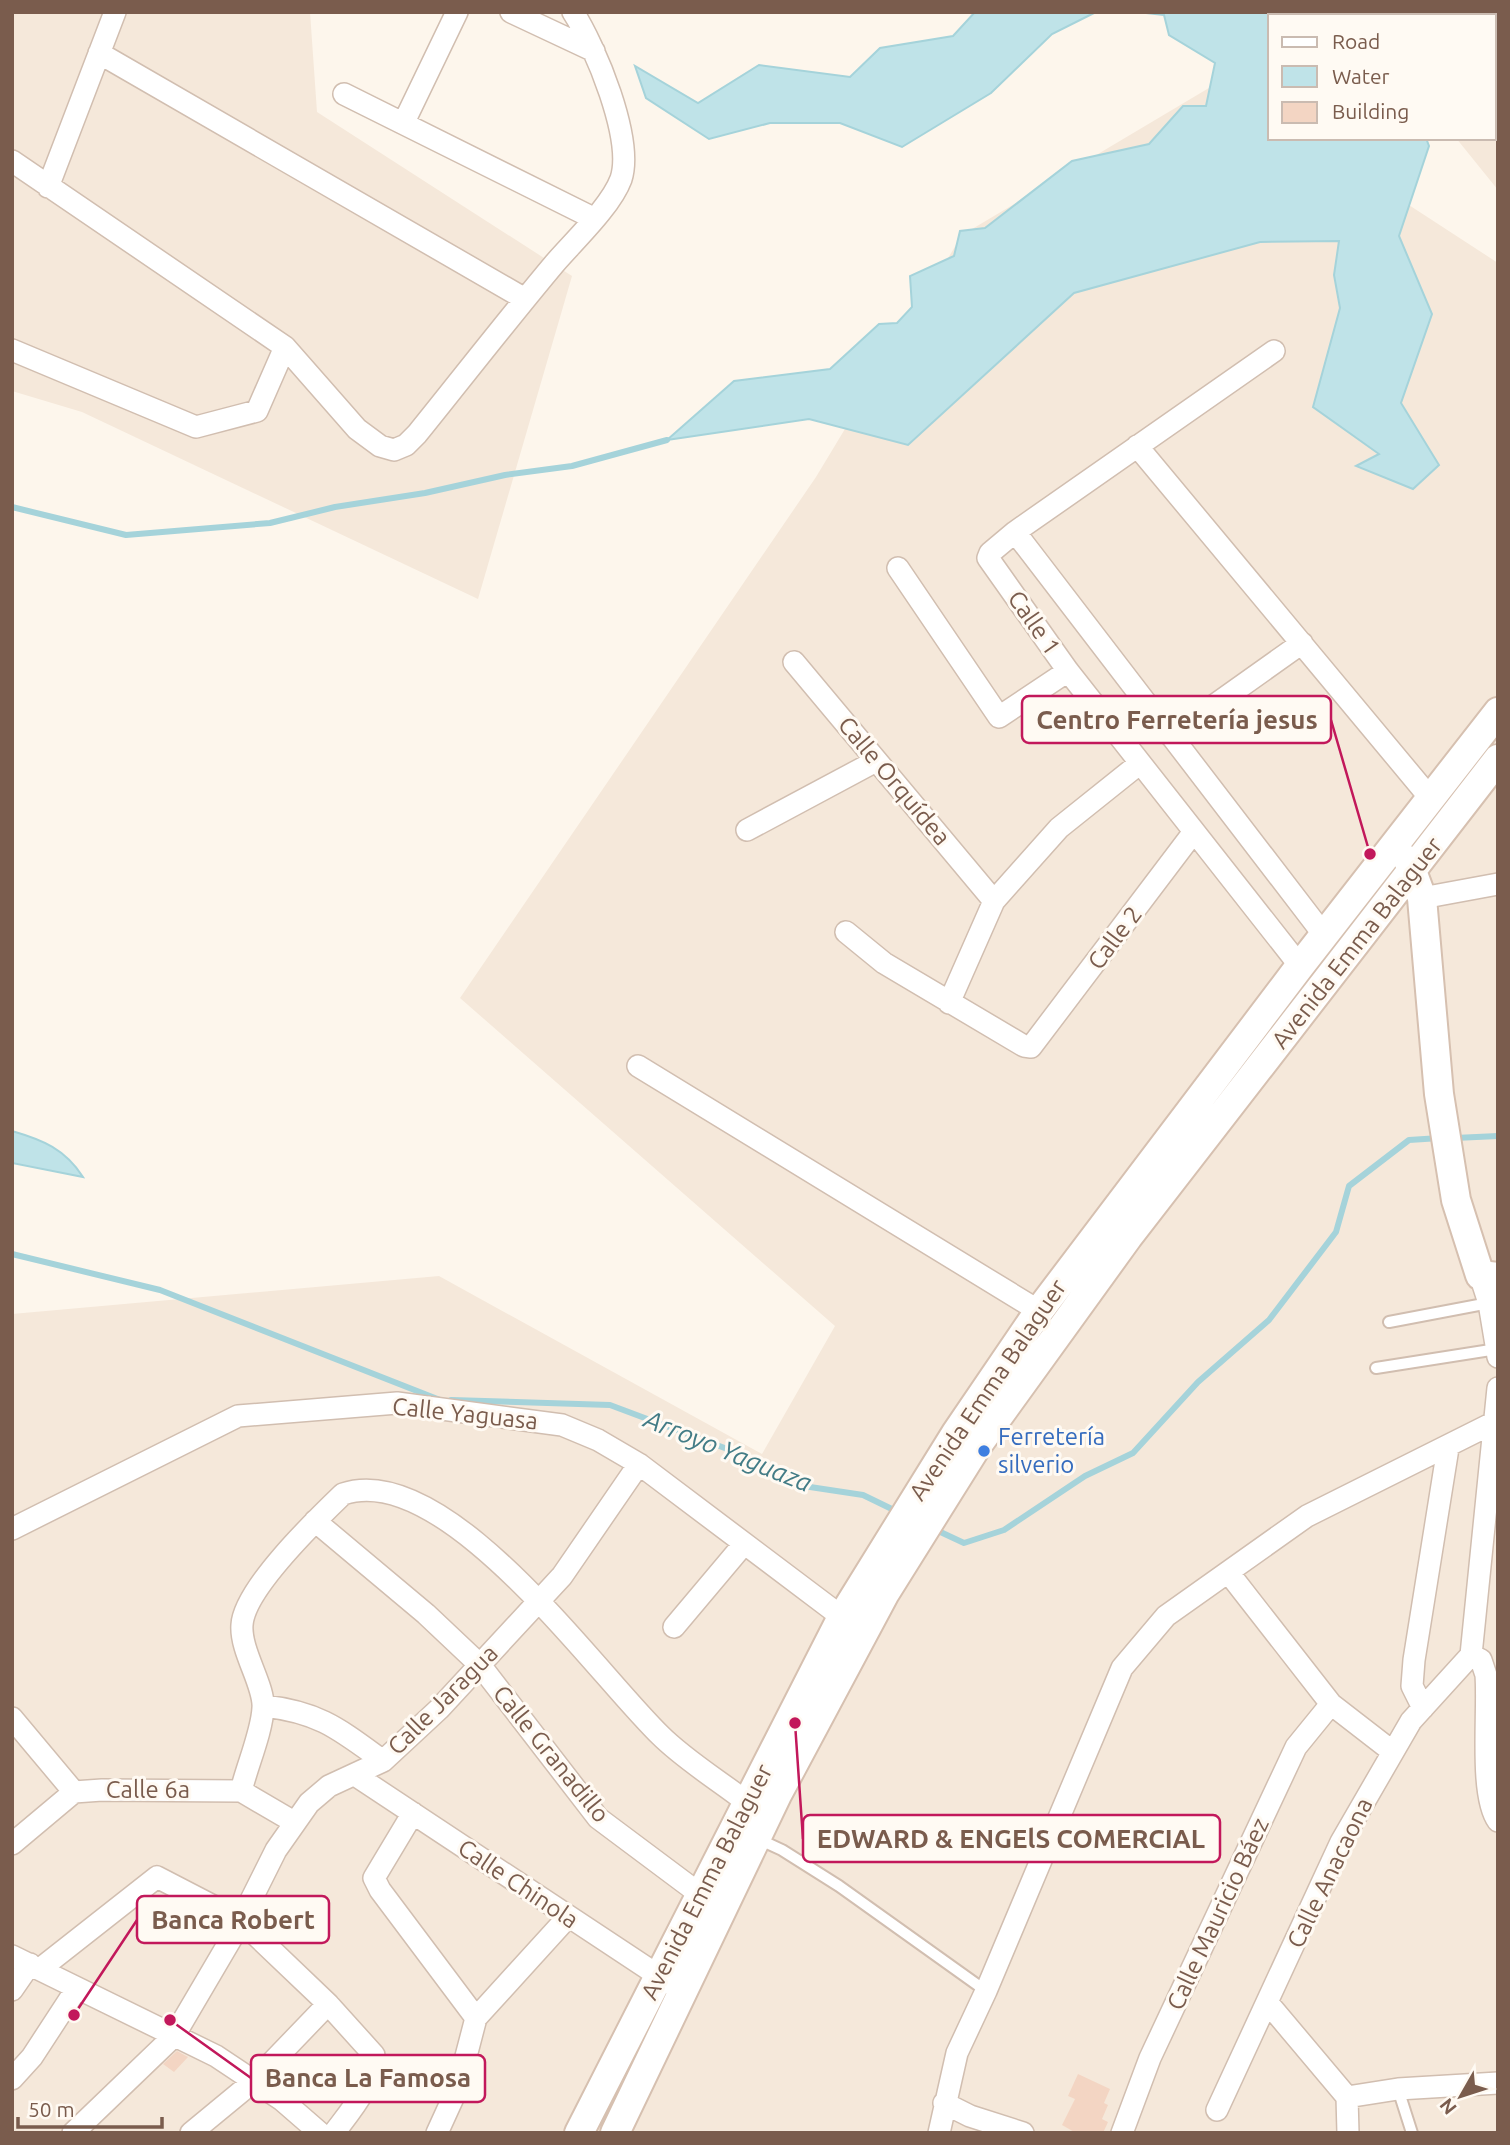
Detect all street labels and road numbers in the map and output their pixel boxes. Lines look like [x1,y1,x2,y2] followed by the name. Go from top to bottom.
[1003,586,1066,660] street label: Calle 1
[833,711,956,850] street label: Calle Orquídea
[1266,832,1447,1054] street label: Avenida Emma Balaguer
[1082,901,1147,975] street label: Calle 2
[904,1274,1072,1505] street label: Avenida Emma Balaguer
[391,1392,539,1435] street label: Calle Yaguasa
[382,1639,503,1760] street label: Calle Jaragua
[488,1680,615,1828] street label: Calle Granadillo
[635,1760,778,2004] street label: Avenida Emma Balaguer
[106,1776,190,1803] street label: Calle 6a
[1282,1793,1378,1952] street label: Calle Anacaona
[1161,1814,1274,2014] street label: Calle Mauricio Báez
[453,1834,583,1934] street label: Calle Chinola

